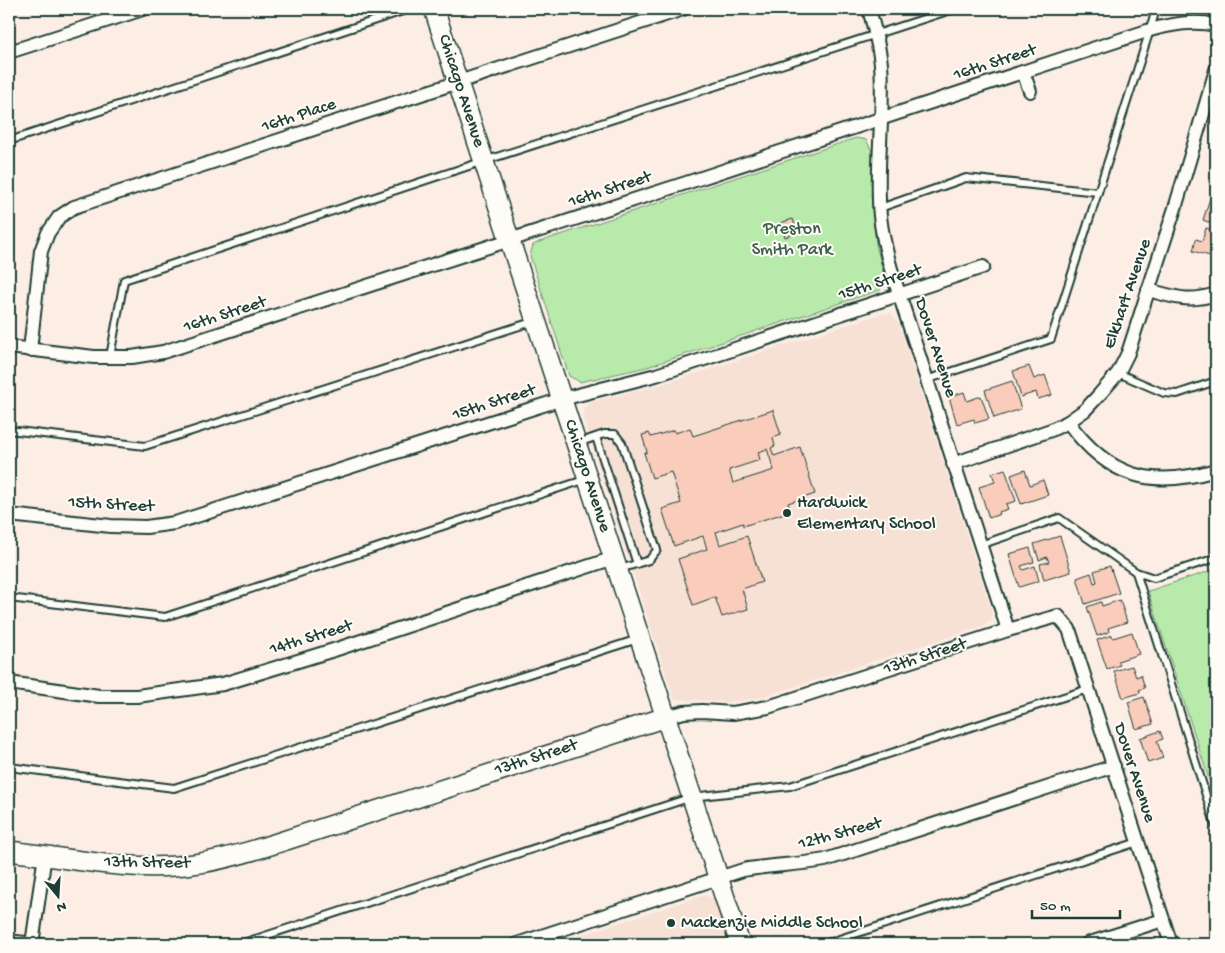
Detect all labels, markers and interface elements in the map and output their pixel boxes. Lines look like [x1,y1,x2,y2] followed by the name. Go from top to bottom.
[433,32,489,151] street label: Chicago Avenue
[950,39,1041,87] street label: 16th Street
[258,94,340,138] street label: 16th Place
[565,166,656,214] street label: 16th Street
[752,219,834,261] park label: Preston Smith Park
[1099,236,1157,352] street label: Elkhart Avenue
[835,259,926,307] street label: 15th Street
[180,291,271,339] street label: 16th Street
[909,295,961,401] street label: Dover Avenue
[449,379,540,427] street label: 15th Street
[559,417,615,536] street label: Chicago Avenue
[67,492,156,518] street label: 15th Street
[797,493,936,535] place label: Hardwick Elementary School
[781,507,793,519] marker: Hardwick Elementary School
[266,615,356,661] street label: 14th Street
[880,633,971,681] street label: 13th Street
[1108,720,1160,826] street label: Dover Avenue
[491,734,582,782] street label: 13th Street
[795,812,886,855] street label: 12th Street
[103,852,192,874] street label: 13th Street
[32,870,82,920] north arrow
[1032,888,1120,920] scale bar
[54,896,68,915] text: N
[1040,898,1071,916] text: 50 m
[681,913,863,934] place label: Mackenzie Middle School
[665,917,677,929] marker: Mackenzie Middle School

